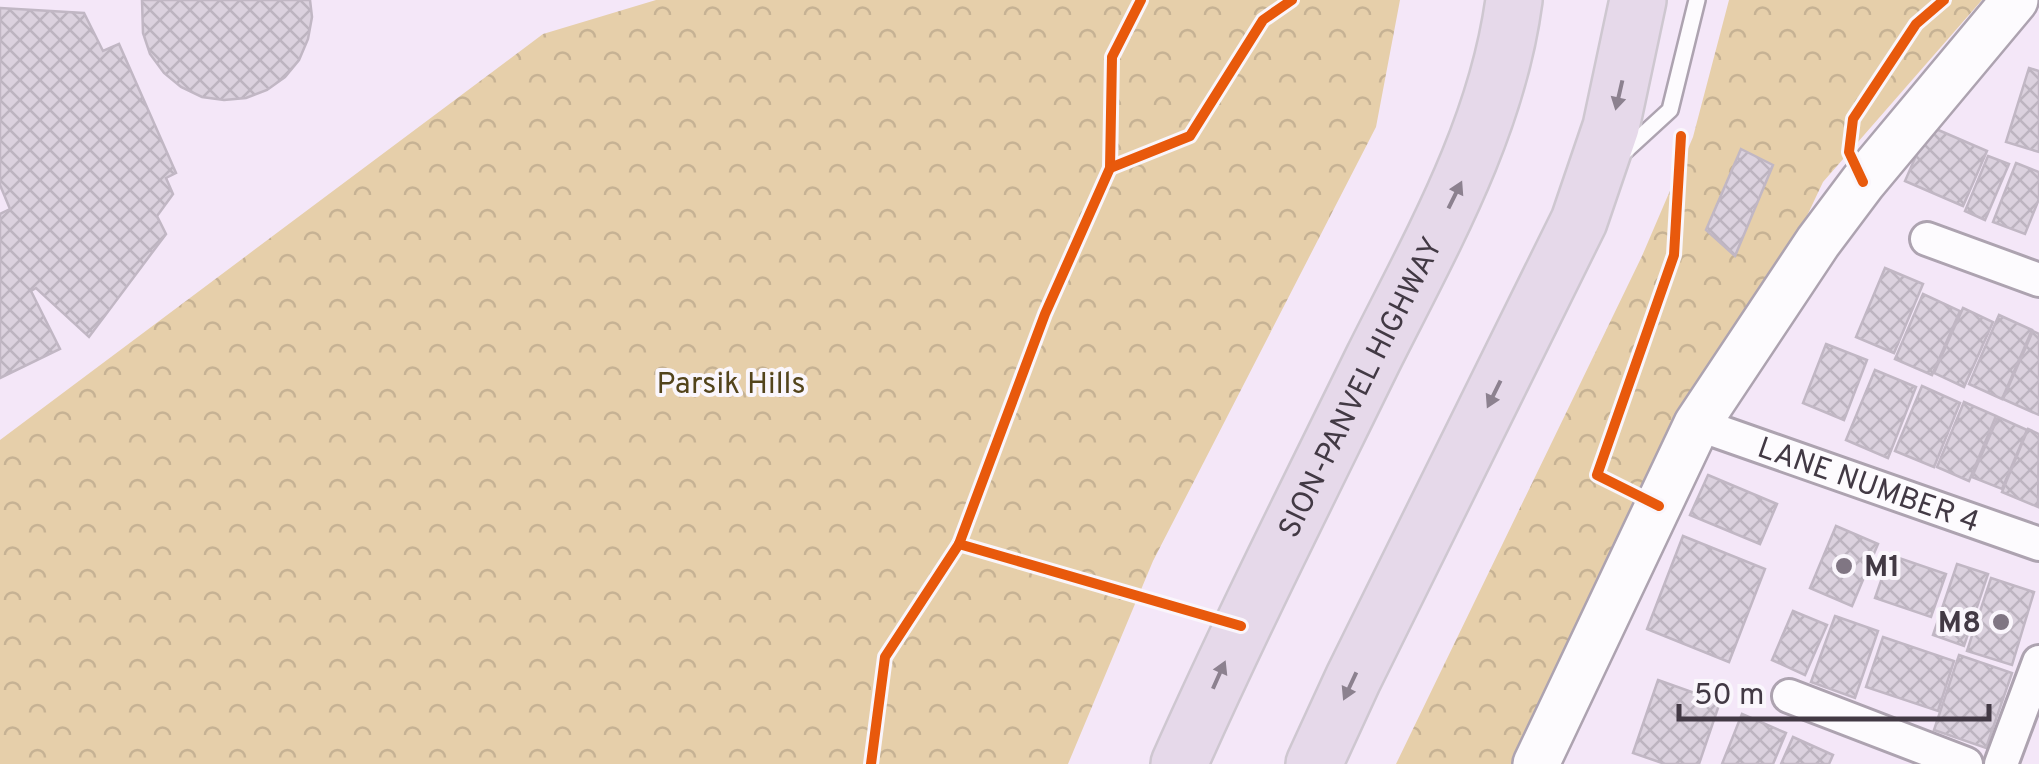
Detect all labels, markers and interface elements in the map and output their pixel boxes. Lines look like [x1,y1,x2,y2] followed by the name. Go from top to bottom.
[1611,80,1626,111] one-way arrow
[1446,180,1463,209] one-way arrow
[1272,232,1452,545] street label: SION-PANVEL HIGHWAY
[657,367,805,404] park label: Parsik Hills
[1485,380,1502,409] one-way arrow
[1752,431,1984,543] street label: LANE NUMBER 4
[1864,550,1900,587] place label: M1
[1833,555,1855,577] marker: M1
[1938,606,1981,643] place label: M8
[1990,611,2012,633] marker: M8
[1679,659,1989,721] scale bar
[1211,660,1227,690] one-way arrow
[1342,671,1358,701] one-way arrow
[1694,678,1764,715] text: 50 m

